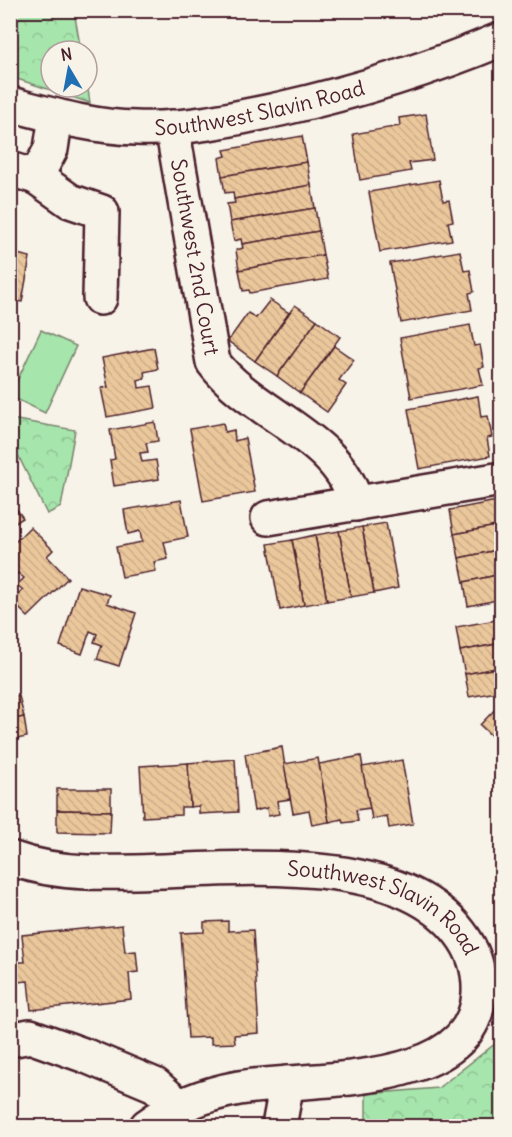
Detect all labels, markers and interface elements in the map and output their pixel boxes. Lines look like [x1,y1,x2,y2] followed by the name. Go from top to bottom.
[39,39,99,99] north arrow
[59,43,74,65] text: N
[154,74,368,141] street label: Southwest Slavin Road
[165,157,226,357] street label: Southwest 2nd Court
[287,855,485,959] street label: Southwest Slavin Road

